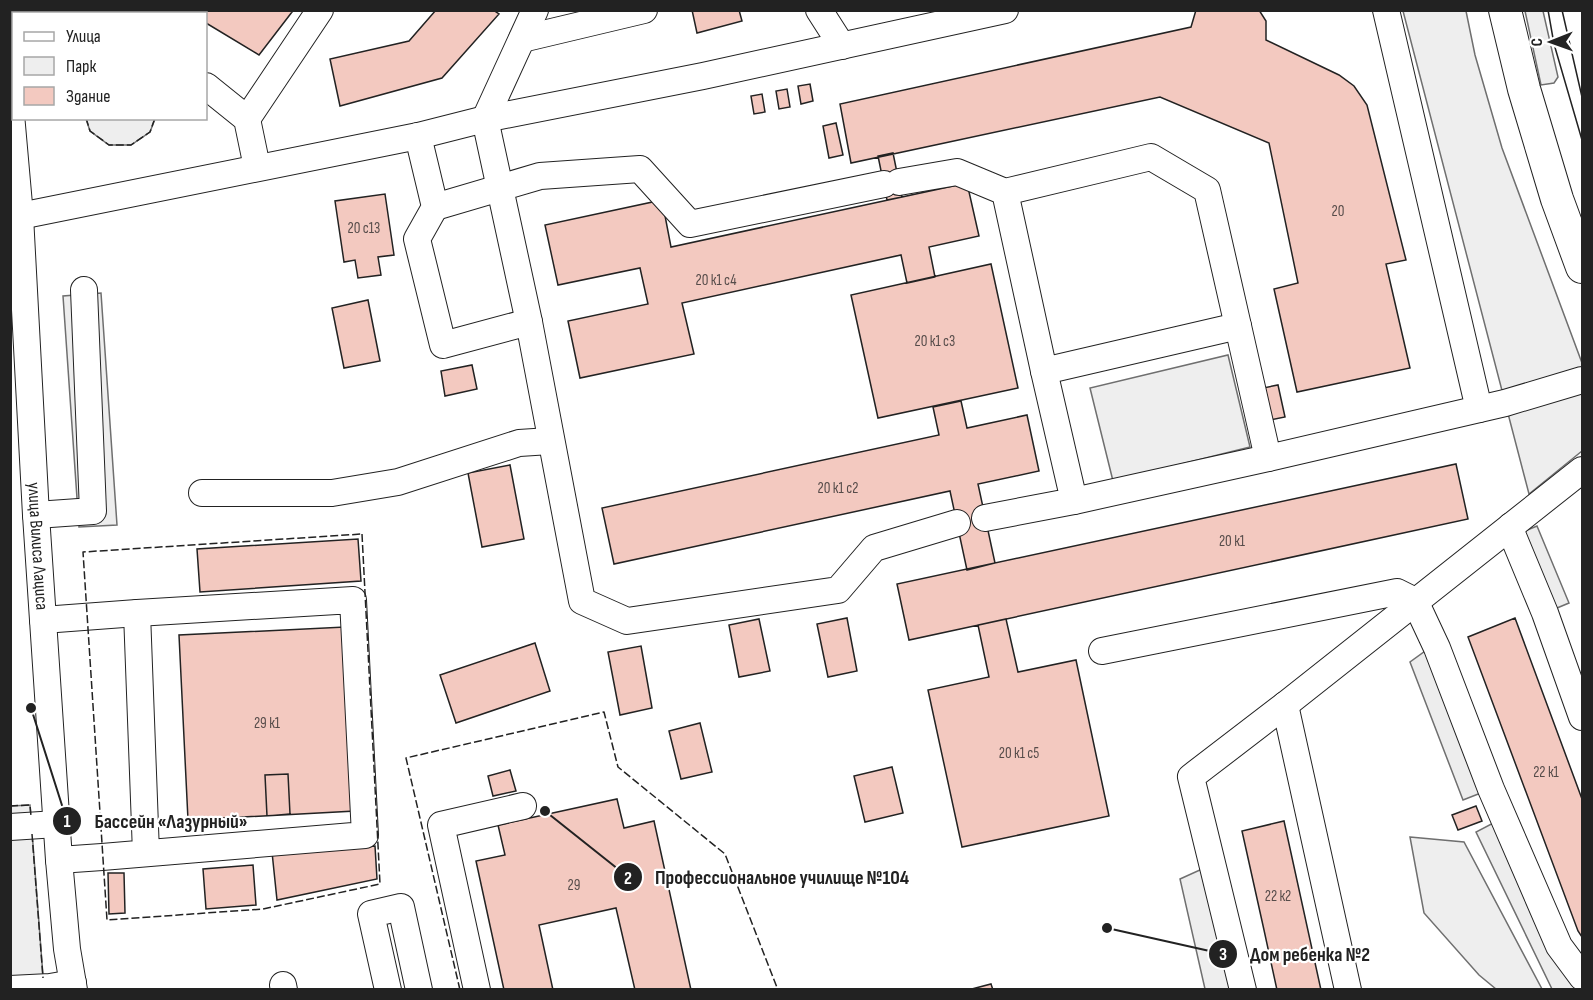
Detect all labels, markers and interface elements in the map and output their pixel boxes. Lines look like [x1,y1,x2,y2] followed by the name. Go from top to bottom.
[12,12,207,120] legend
[1521,12,1581,72] north arrow
[66,26,101,47] text: Улица
[1528,38,1547,47] text: С
[66,56,97,77] text: Парк
[66,86,111,107] text: Здание
[1332,202,1344,221] house number: 20
[348,219,380,238] house number: 20 c13
[696,271,736,290] house number: 20 к1 с4
[915,332,955,351] house number: 20 к1 с3
[818,479,858,498] house number: 20 к1 с2
[24,482,53,611] street label: улица Вилиса Лациса
[1219,532,1246,551] house number: 20 к1
[254,714,281,733] house number: 29 к1
[999,744,1039,763] house number: 20 к1 с5
[1533,763,1560,782] house number: 22 к1
[52,802,259,840] callout: Бассейн «Лазурный»
[94,810,248,834] text: Бассейн «Лазурный»
[63,811,71,832] text: 1
[613,858,921,896] callout: Профессиональное училище №104
[655,866,909,890] text: Профессиональное училище №104
[624,868,632,889] text: 2
[568,876,580,895] house number: 29
[1265,887,1291,906] house number: 22 к2
[1208,935,1382,973] callout: Дом ребенка №2
[1250,943,1370,967] text: Дом ребенка №2
[1219,944,1227,965] text: 3

